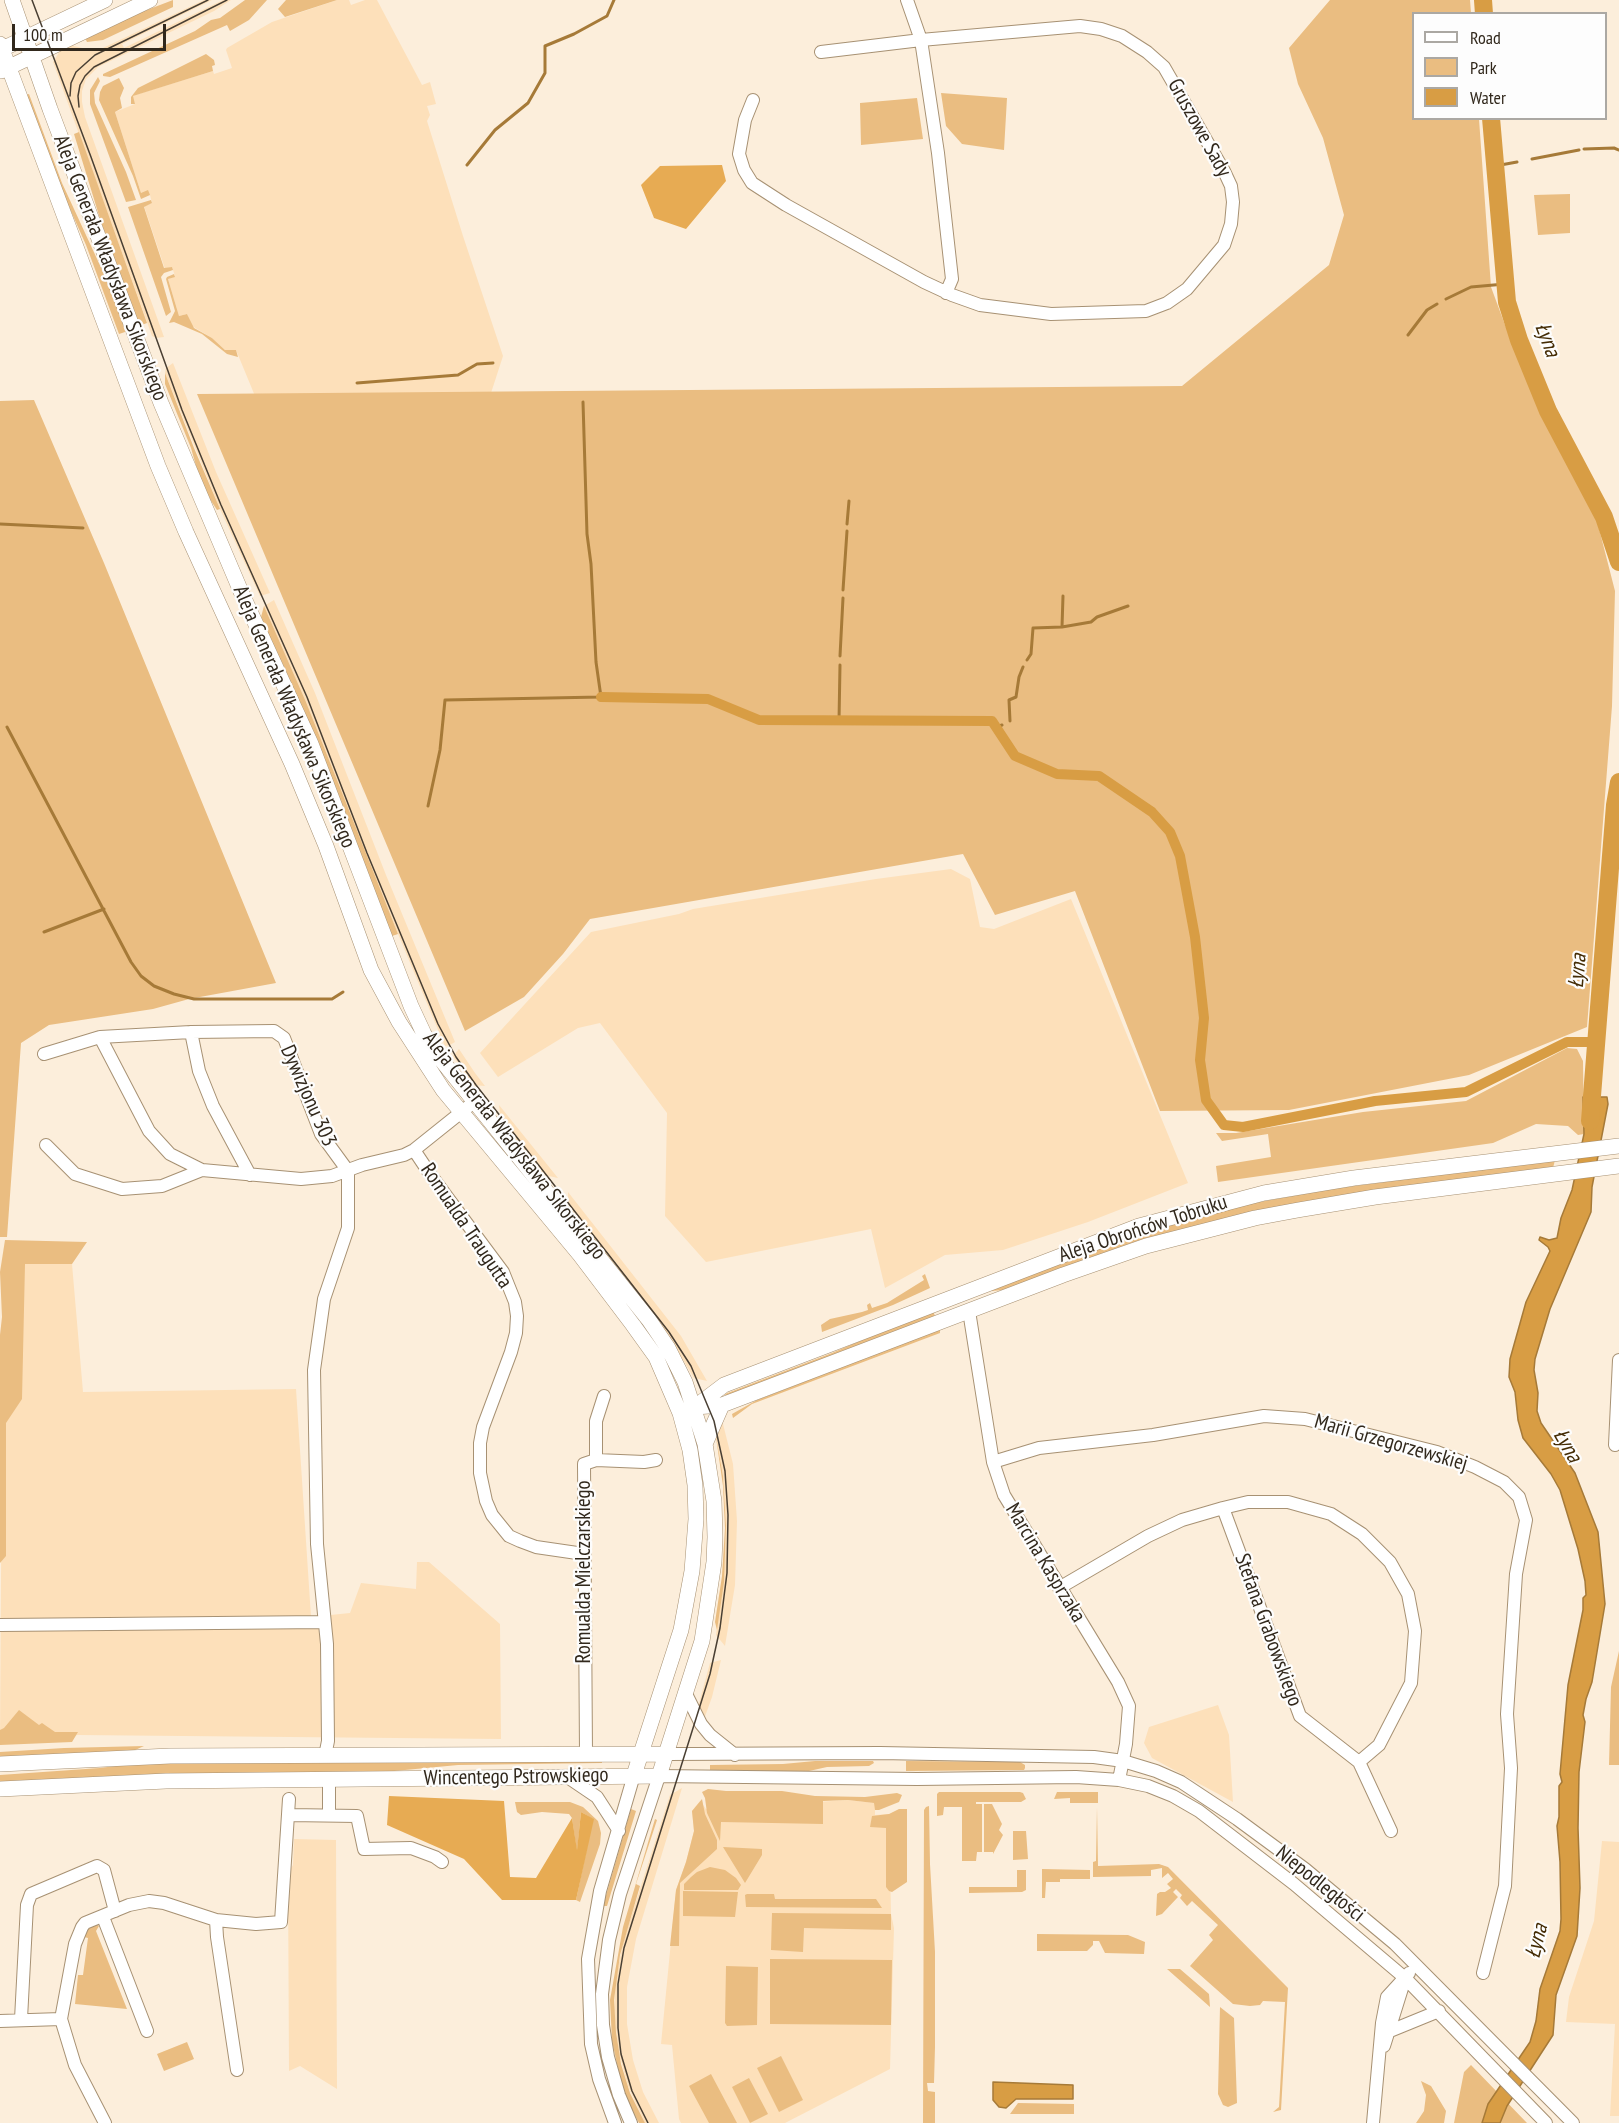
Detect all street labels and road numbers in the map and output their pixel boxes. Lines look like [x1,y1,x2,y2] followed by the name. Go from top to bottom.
[1162,75,1236,181] street label: Gruszowe Sady
[48,132,172,404] street label: Aleja Generała Władysława Sikorskiego
[227,582,361,852] street label: Aleja Generała Władysława Sikorskiego
[417,1027,611,1265] street label: Aleja Generała Władysława Sikorskiego
[275,1042,341,1150] street label: Dywizjonu 303
[415,1159,517,1293] street label: Romualda Traugutta
[1055,1190,1231,1268] street label: Aleja Obrońców Tobruku
[1312,1409,1470,1477] street label: Marii Grzegorzewskiej
[571,1480,597,1664] street label: Romualda Mielczarskiego
[1000,1499,1090,1627] street label: Marcina Kasprzaka
[1229,1550,1307,1710] street label: Stefana Grabowskiego
[423,1763,609,1791] street label: Wincentego Pstrowskiego
[1270,1840,1370,1928] street label: Niepodległości

